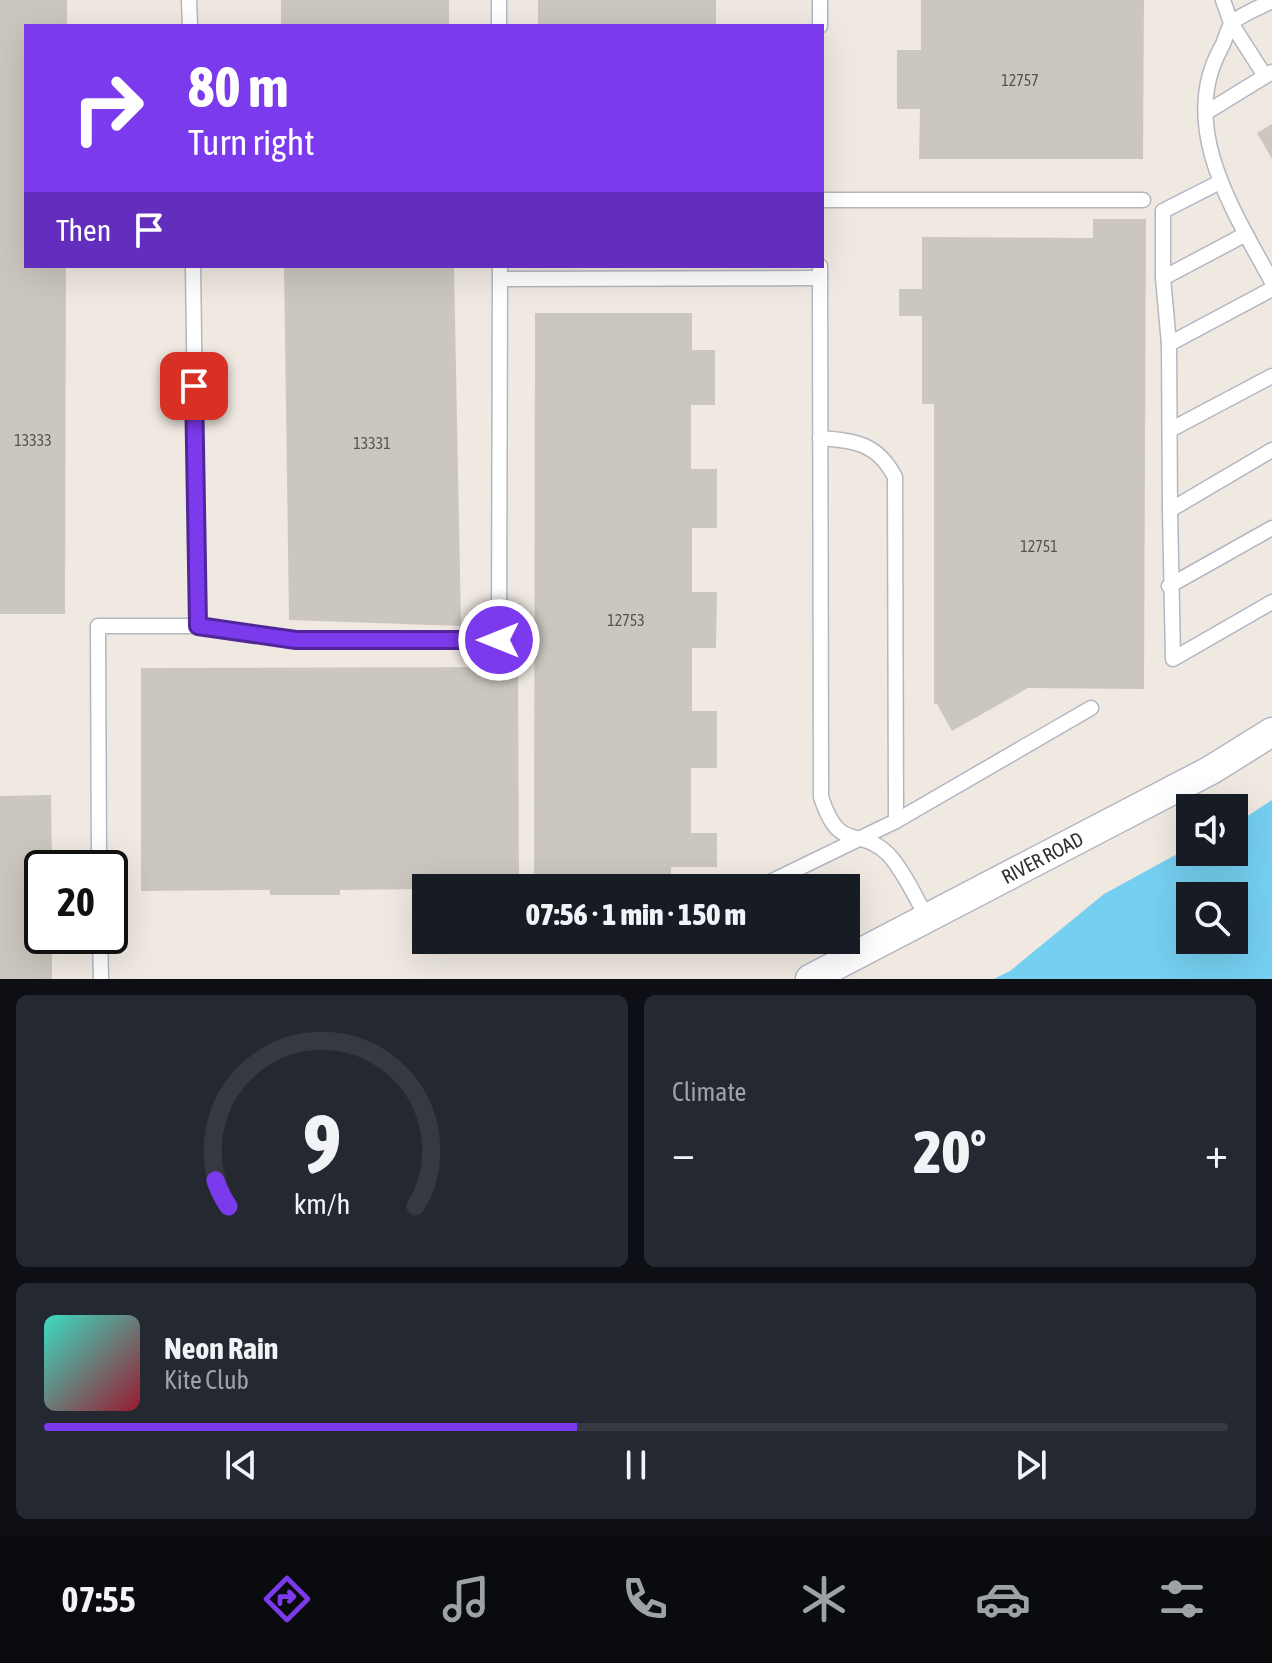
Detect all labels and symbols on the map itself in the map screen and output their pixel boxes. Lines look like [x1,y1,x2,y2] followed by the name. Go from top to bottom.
[1001,71,1039,89] house number: 12757
[160,352,228,420] pin
[14,431,52,449] house number: 13333
[353,434,391,452] house number: 13331
[1020,537,1058,555] house number: 12751
[457,598,541,682] position arrow
[607,611,645,629] house number: 12753
[997,827,1087,888] street label: RIVER ROAD
[24,850,128,954] speed limit sign: 20

